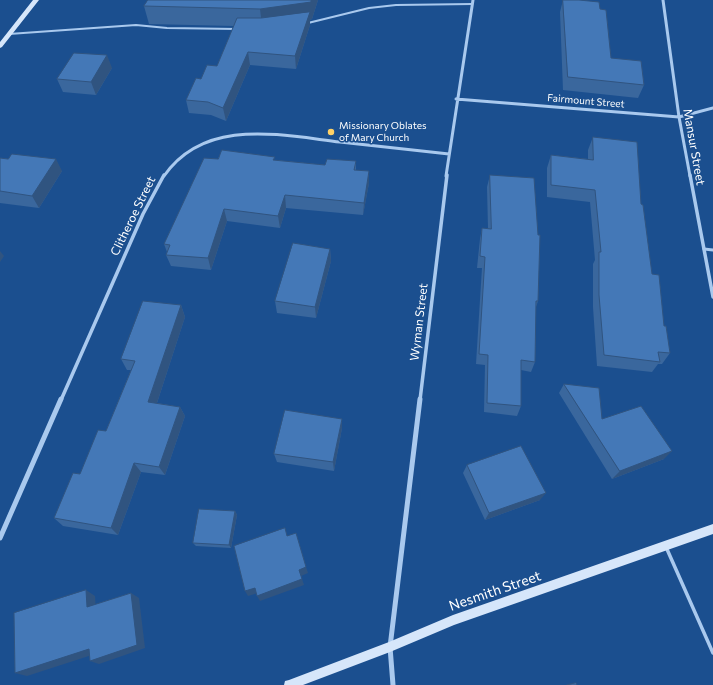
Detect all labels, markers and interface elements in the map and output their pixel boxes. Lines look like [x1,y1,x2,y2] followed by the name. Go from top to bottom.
[547,92,625,110] street label: Fairmount Street
[680,107,708,187] street label: Mansur Street
[339,120,427,144] place label: Missionary Oblates of Mary Church
[326,127,336,137] marker: Missionary Oblates of Mary Church
[108,174,158,258] street label: Clitheroe Street
[407,282,431,362] street label: Wyman Street
[447,567,543,615] street label: Nesmith Street

